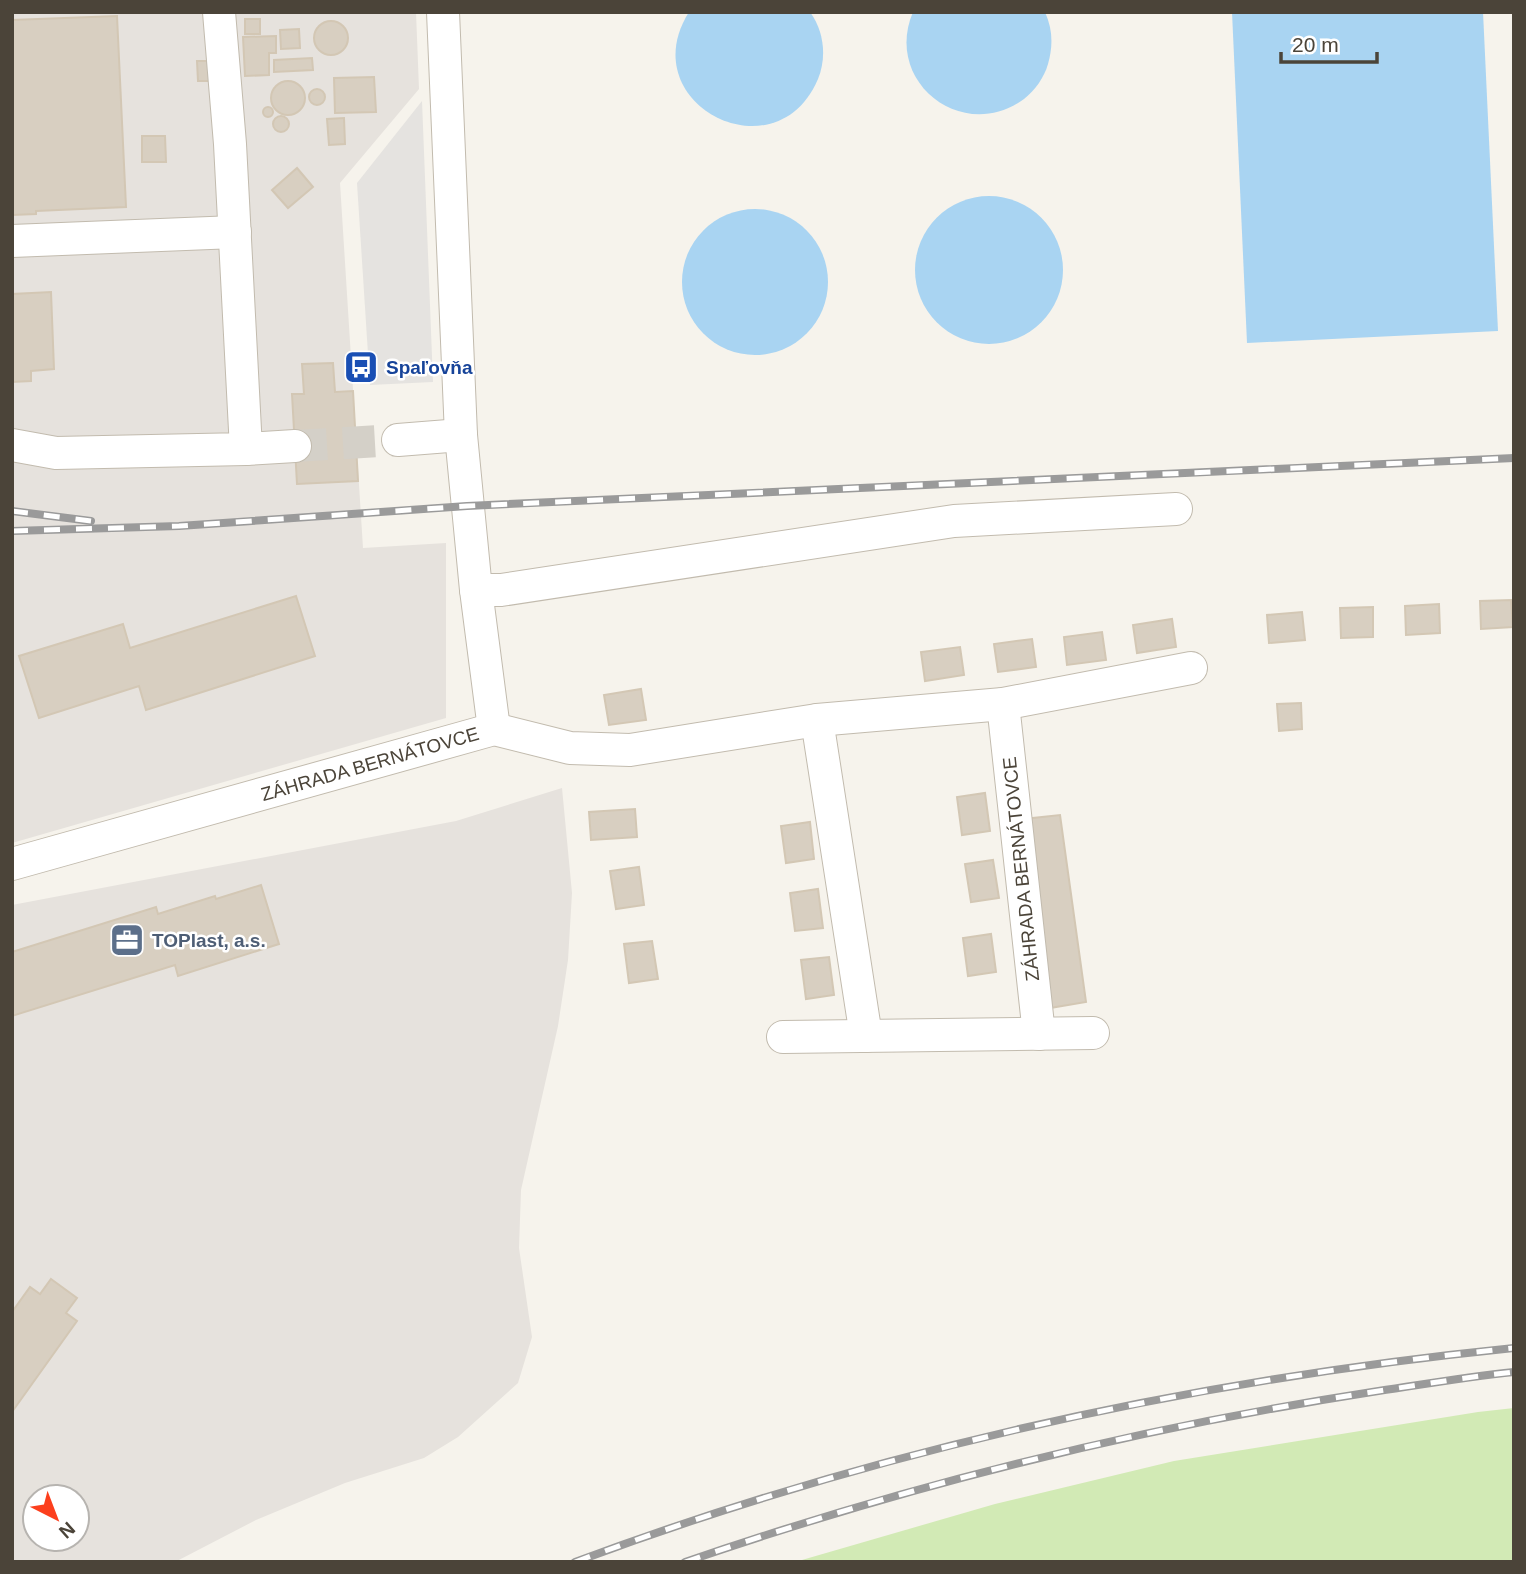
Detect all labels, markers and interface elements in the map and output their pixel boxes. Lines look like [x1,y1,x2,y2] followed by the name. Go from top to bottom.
[1281,21,1377,65] scale bar
[1292,33,1339,56] text: 20 m
[342,348,380,386] bus stop icon: Spaľovňa
[386,357,473,378] place label: Spaľovňa
[259,723,481,805] street label: ZÁHRADA BERNÁTOVCE
[999,756,1043,982] street label: ZÁHRADA BERNÁTOVCE
[108,921,146,959] office icon: TOPlast, a.s.
[152,930,266,951] place label: TOPlast, a.s.
[21,1483,91,1553] north arrow
[55,1518,79,1543] text: N

